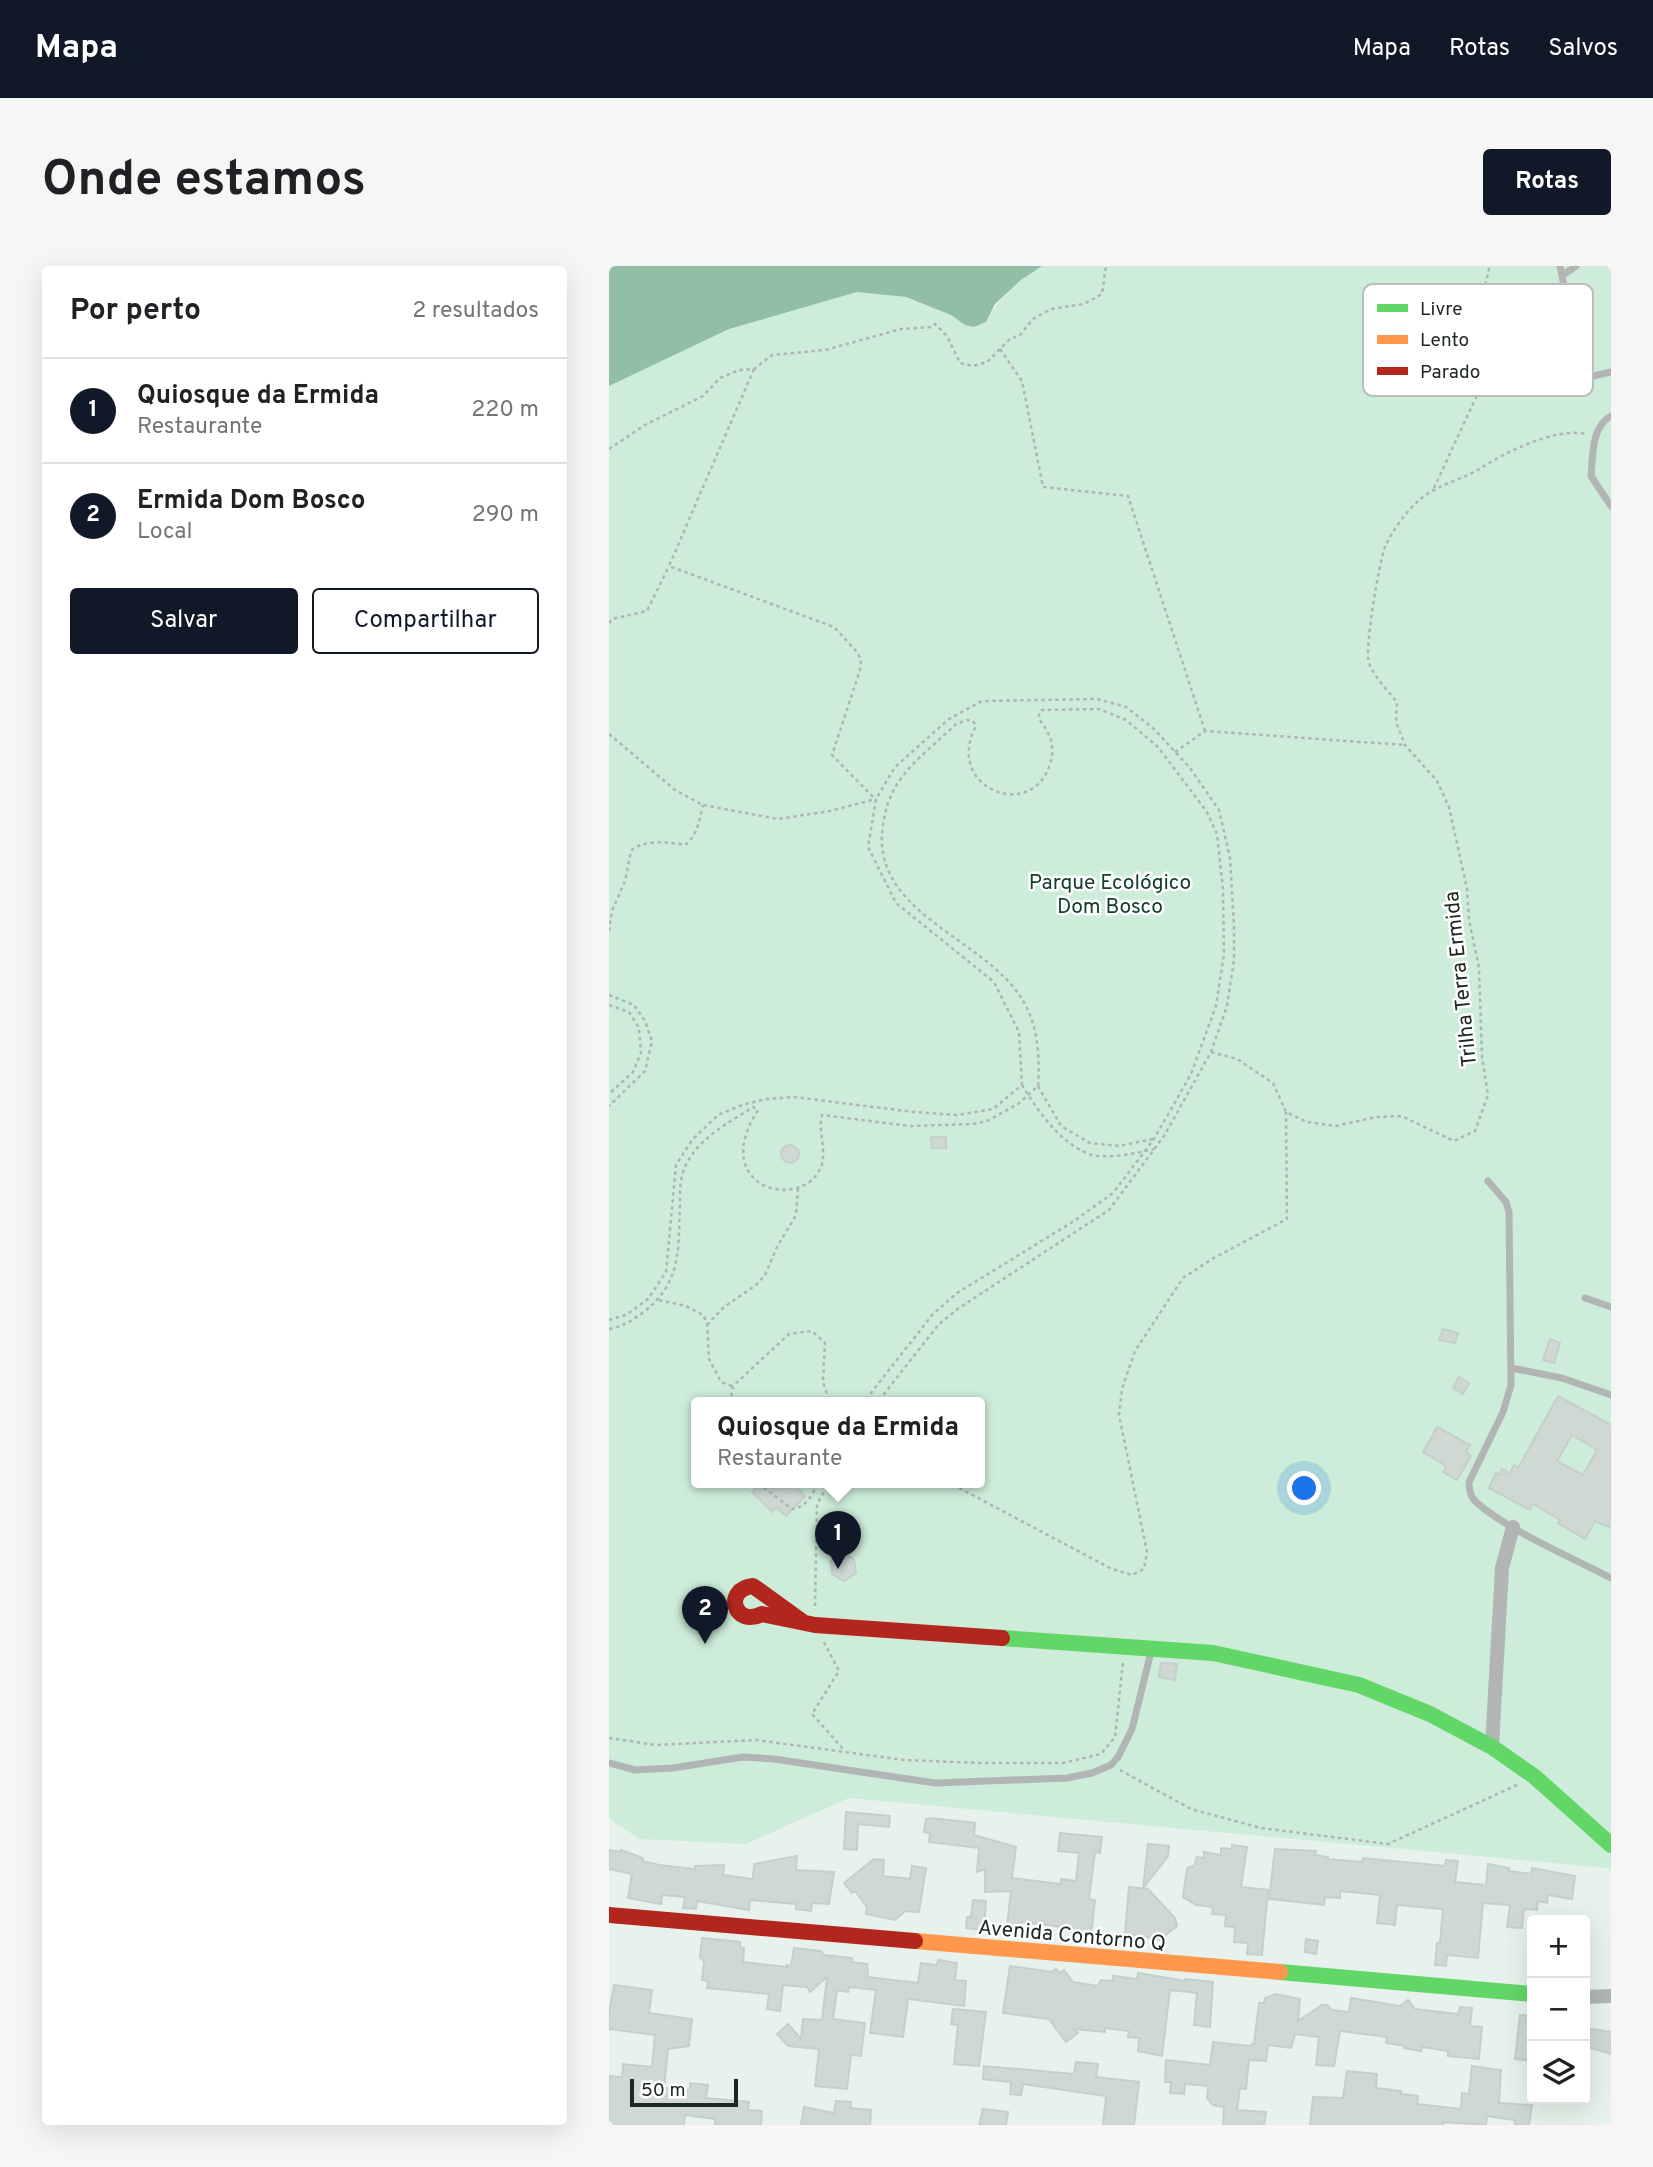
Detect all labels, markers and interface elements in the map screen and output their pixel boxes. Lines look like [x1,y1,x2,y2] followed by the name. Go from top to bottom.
[35,28,118,70] text: Mapa
[1353,34,1411,64] text: Mapa
[1449,34,1510,64] text: Rotas
[1548,34,1618,64] text: Salvos
[1483,149,1611,215] button: Rotas
[42,151,366,213] text: Onde estamos
[1363,284,1593,396] legend
[70,293,201,330] text: Por perto
[412,297,539,326] text: 2 resultados
[1420,298,1463,322] text: Livre
[1420,329,1469,353] text: Lento
[1420,361,1480,385] text: Parado
[137,380,379,413] text: Quiosque da Ermida
[88,396,98,425] text: 1
[471,396,539,425] text: 220 m
[137,413,262,442] text: Restaurante
[137,485,365,518] text: Ermida Dom Bosco
[86,501,100,530] text: 2
[472,501,539,530] text: 290 m
[137,518,192,547] text: Local
[70,588,298,654] button: Salvar
[312,588,539,654] button: Compartilhar
[1029,870,1191,921] park label: Parque Ecológico Dom Bosco
[1439,890,1484,1068] street label: Trilha Terra Ermida
[691,1397,985,1488] popup
[717,1412,959,1445] text: Quiosque da Ermida
[717,1445,842,1474] text: Restaurante
[1287,1471,1321,1505] your location
[815,1511,861,1569] pin: 1
[682,1586,728,1644] pin: 2
[977,1915,1167,1958] street label: Avenida Contorno Q
[1527,1915,1590,2104] map controls
[1527,1915,1590,1978] button: +
[1527,1978,1590,2041] button: −
[1527,2041,1590,2104] button: layers
[630,2076,739,2108] scale bar
[641,2079,686,2103] text: 50 m

